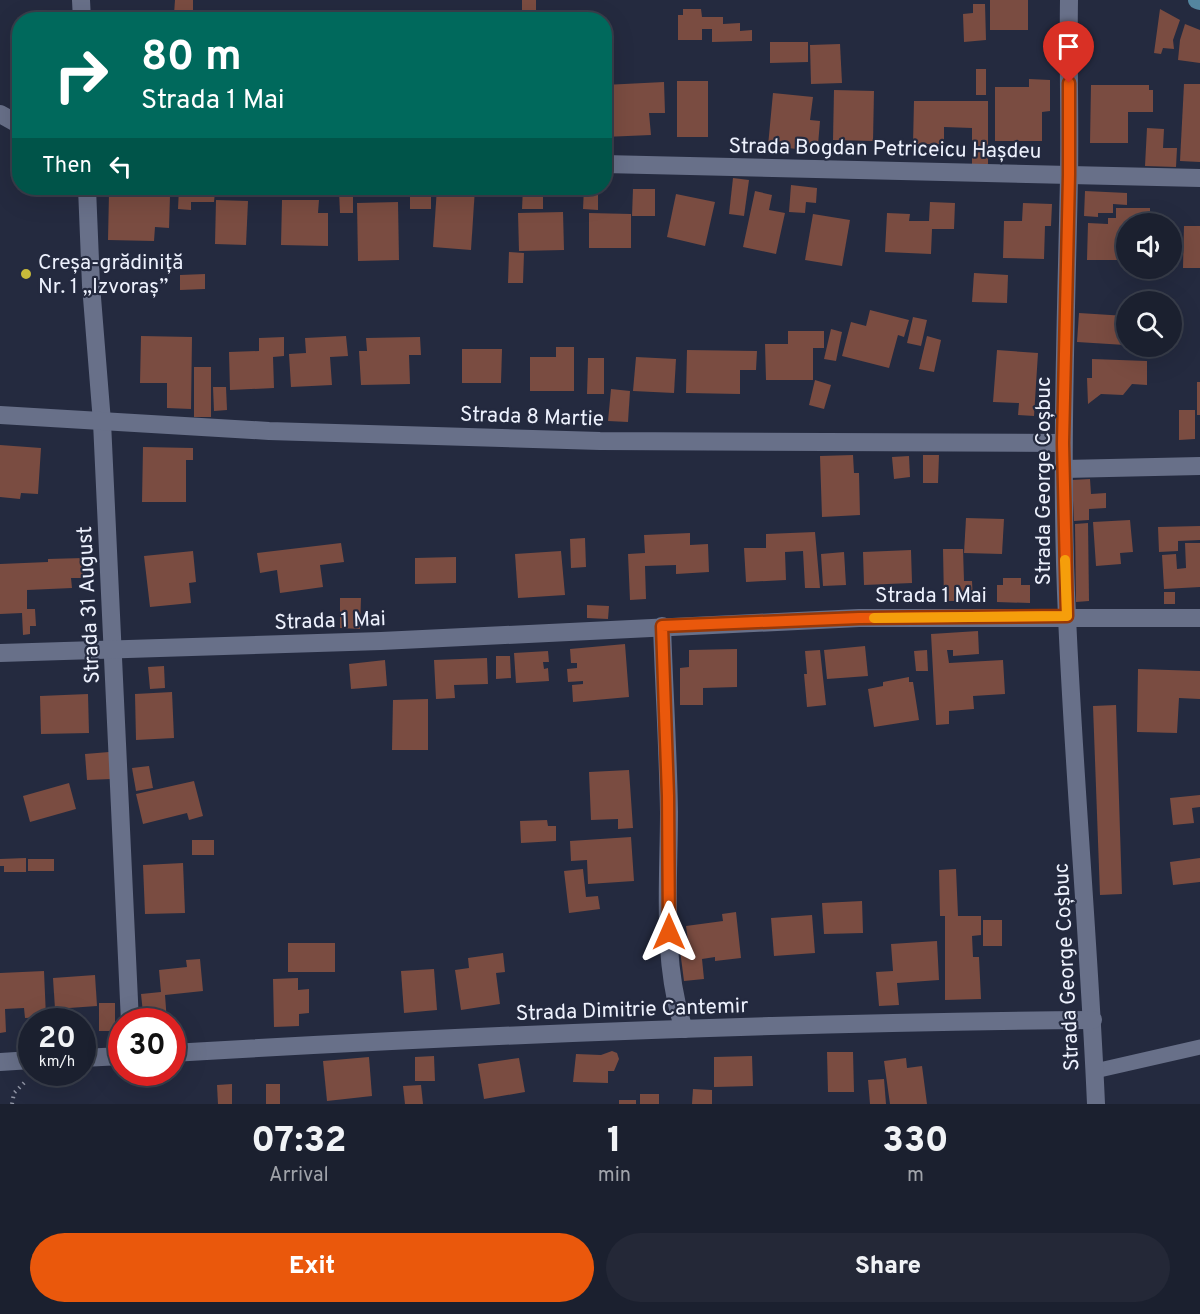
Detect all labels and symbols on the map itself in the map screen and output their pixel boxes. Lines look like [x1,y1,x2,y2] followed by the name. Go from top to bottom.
[1043,21,1094,83] pin
[728,133,1042,166] street label: Strada Bogdan Petriceicu Hașdeu
[38,250,183,301] place label: Creșa-grădiniță Nr. 1 „Izvoraș”
[19,267,33,281] marker: Creșa-grădiniță Nr. 1 „Izvoraș”
[1031,377,1058,585] street label: Strada George Coșbuc
[459,401,605,434] street label: Strada 8 Martie
[72,525,107,685] street label: Strada 31 August
[875,583,987,610] street label: Strada 1 Mai
[274,606,386,637] street label: Strada 1 Mai
[1049,862,1086,1072] street label: Strada George Coșbuc
[637,900,701,964] position arrow
[515,993,749,1028] street label: Strada Dimitrie Cantemir
[108,1008,186,1086] speed limit sign: 30

